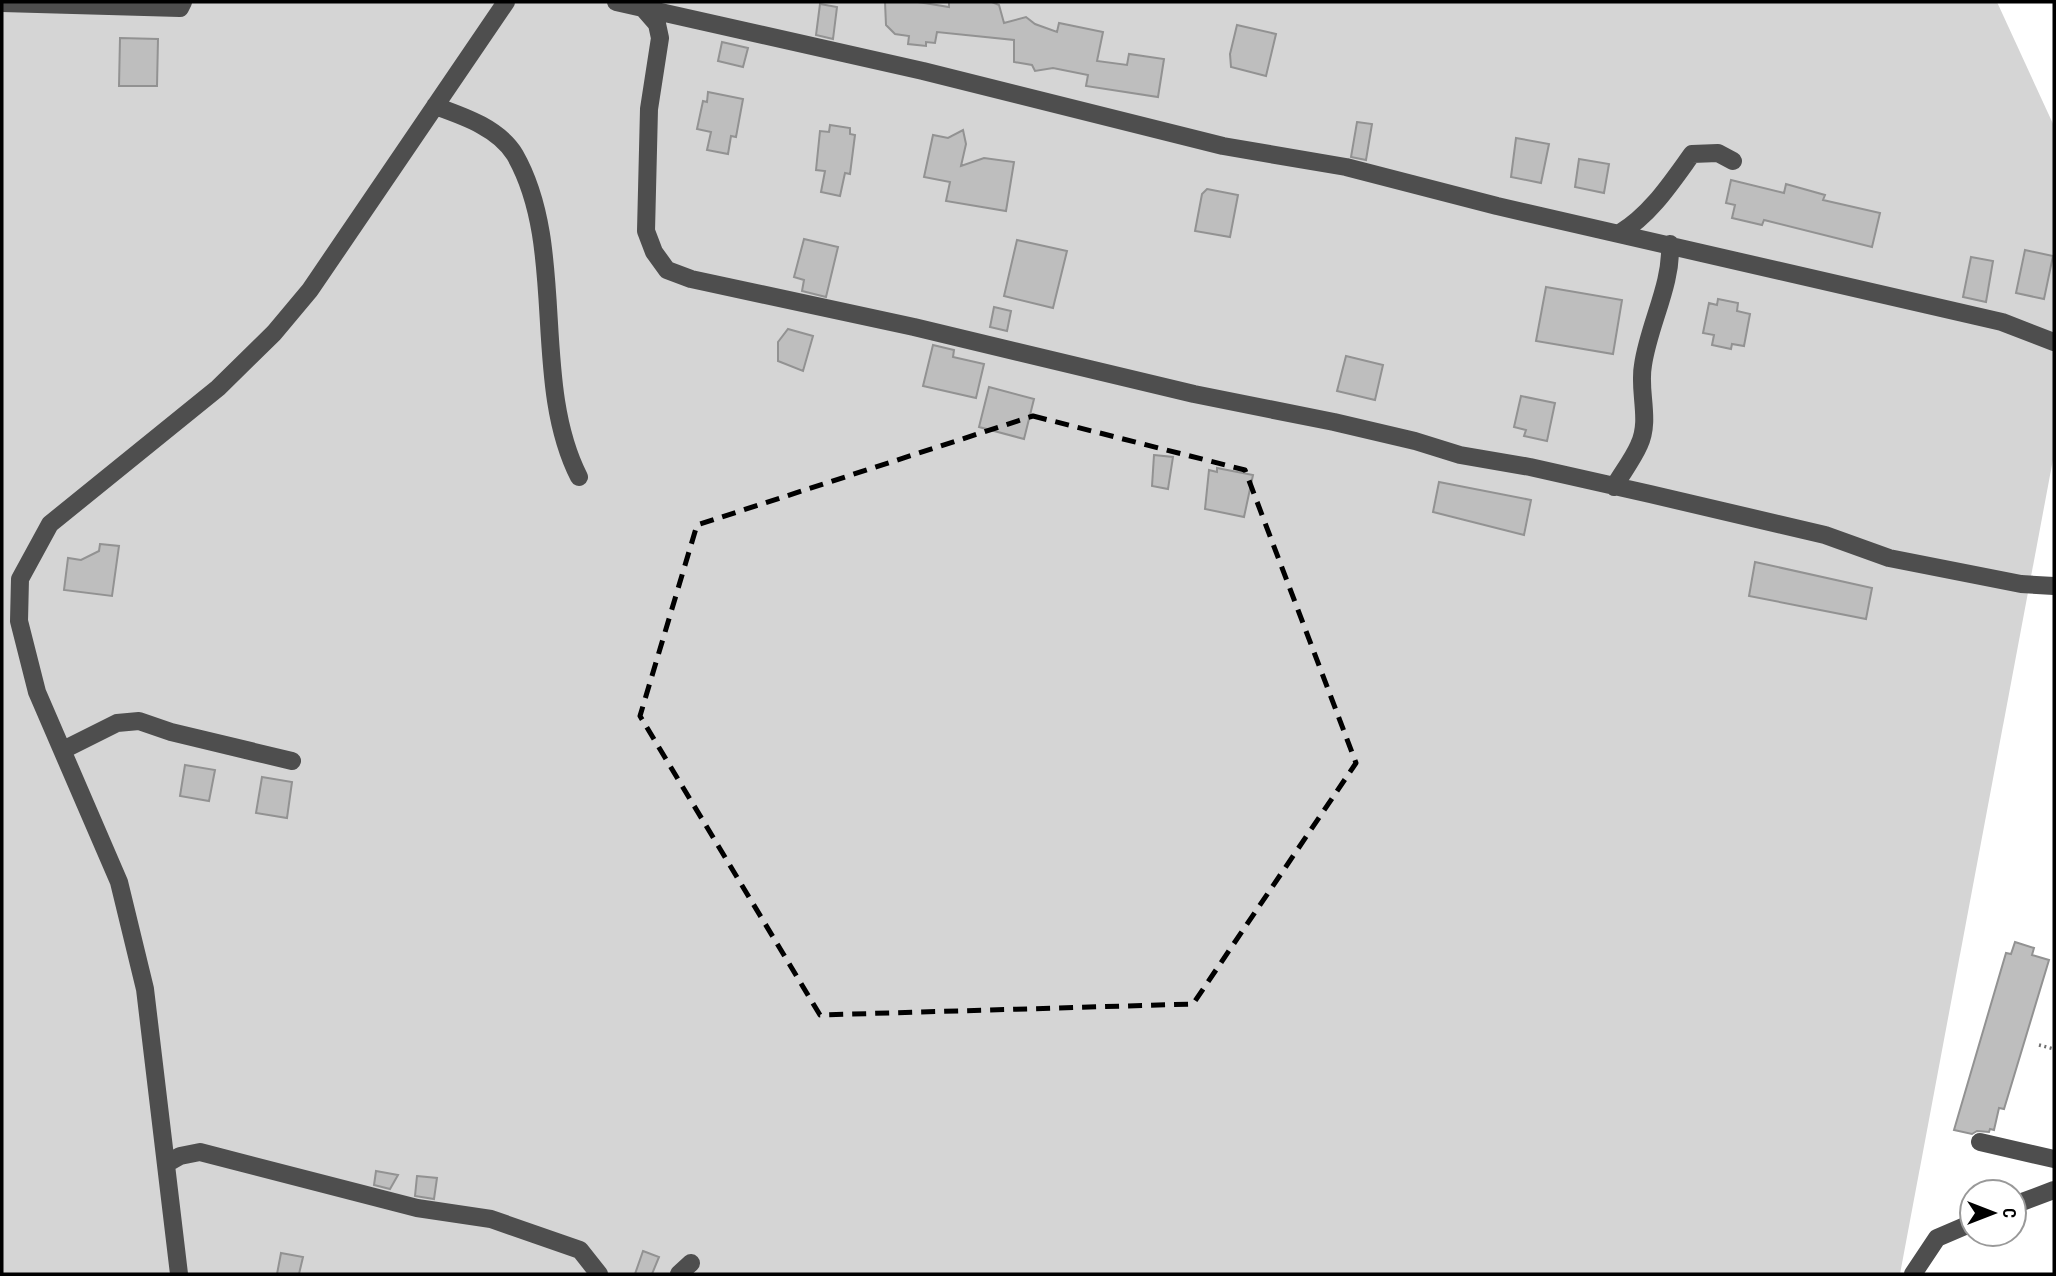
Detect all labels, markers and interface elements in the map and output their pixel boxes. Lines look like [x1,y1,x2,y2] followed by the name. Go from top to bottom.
[1958,1178,2028,1248] north arrow
[1997,1208,2020,1218] text: С

